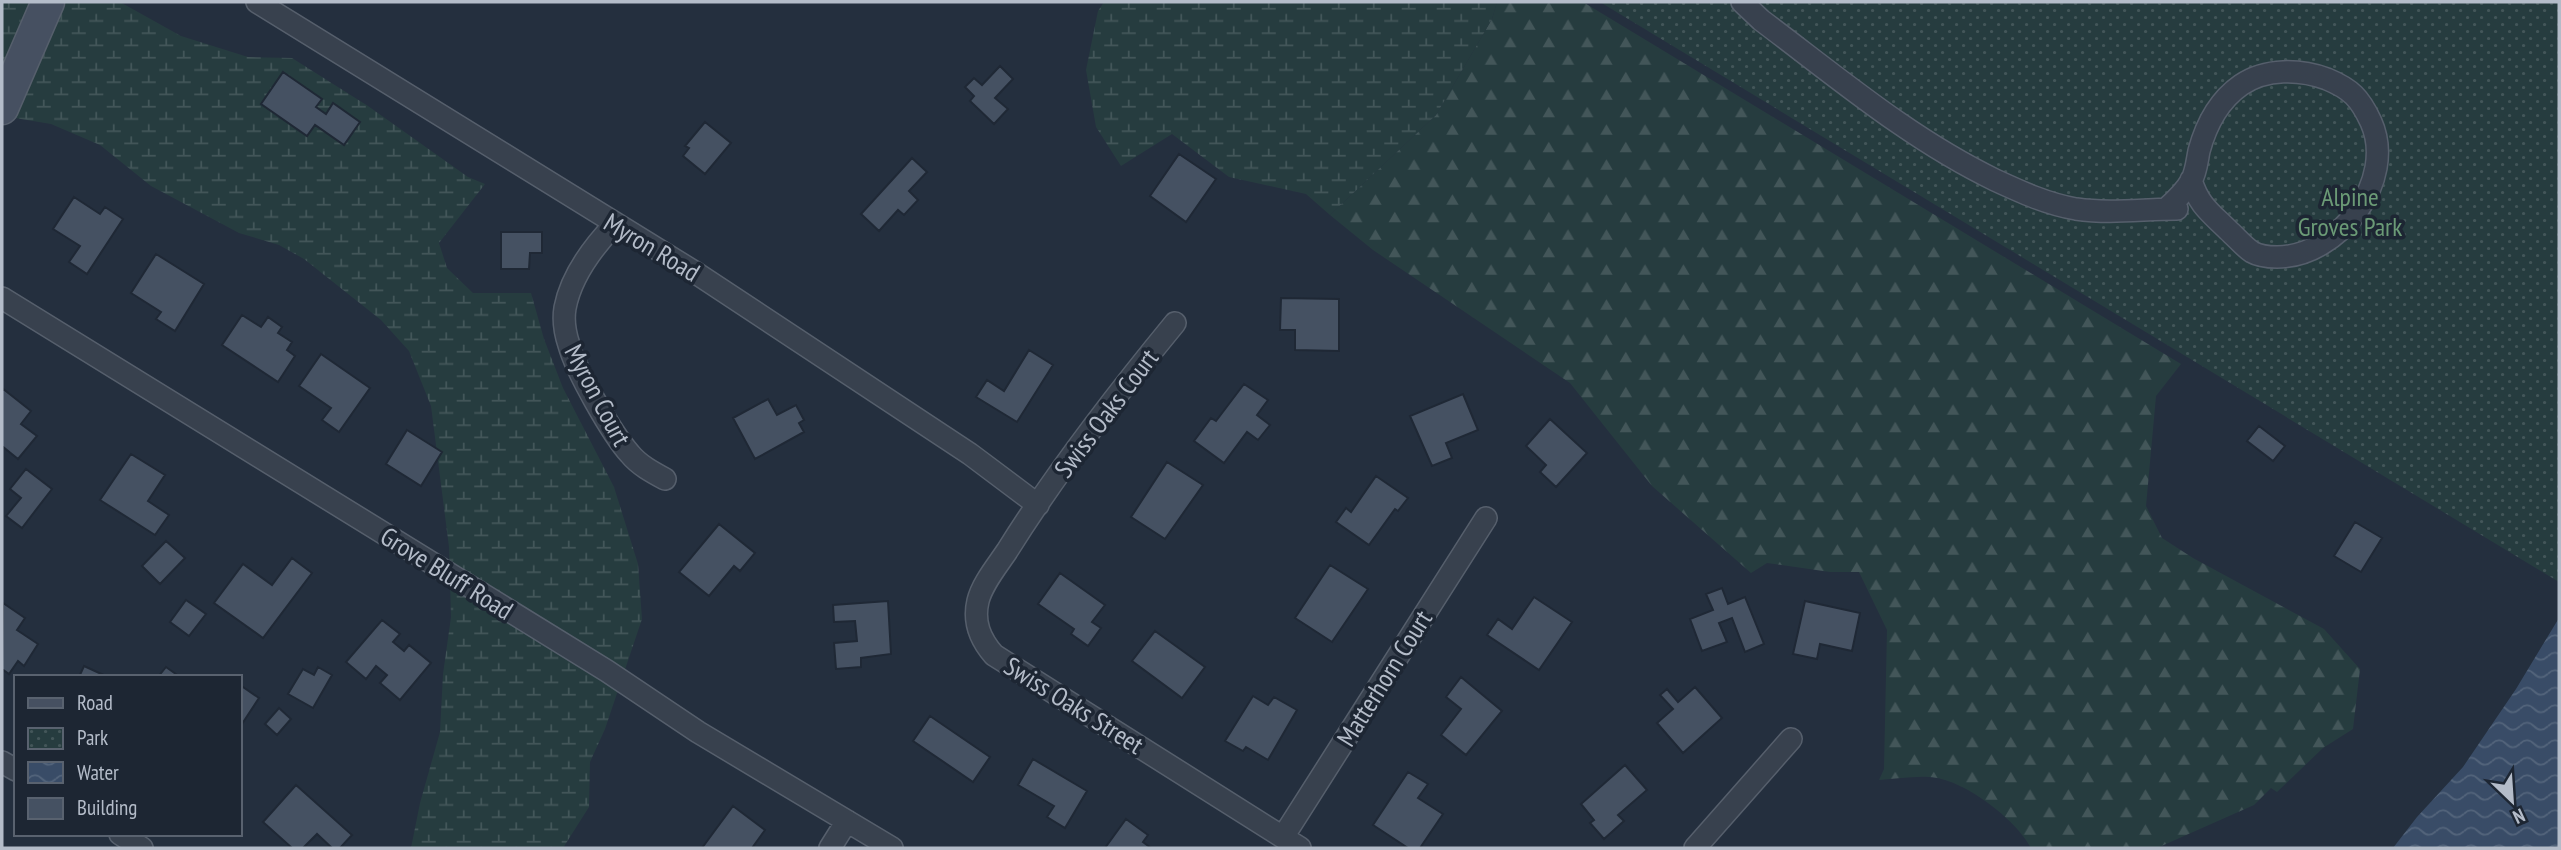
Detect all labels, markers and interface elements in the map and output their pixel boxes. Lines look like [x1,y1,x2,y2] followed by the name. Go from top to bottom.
[2298,180,2402,243] park label: Alpine Groves Park
[598,206,706,288] street label: Myron Road
[558,339,638,451] street label: Myron Court
[1047,342,1165,484] street label: Swiss Oaks Court
[375,519,519,627] street label: Grove Bluff Road
[1329,604,1439,752] street label: Matterhorn Court
[998,649,1150,761] street label: Swiss Oaks Street
[14,675,242,836] legend
[77,689,113,716] text: Road
[77,724,108,751] text: Park
[77,759,119,786] text: Water
[2477,766,2547,836] north arrow
[77,794,137,821] text: Building
[2509,803,2529,829] text: N

